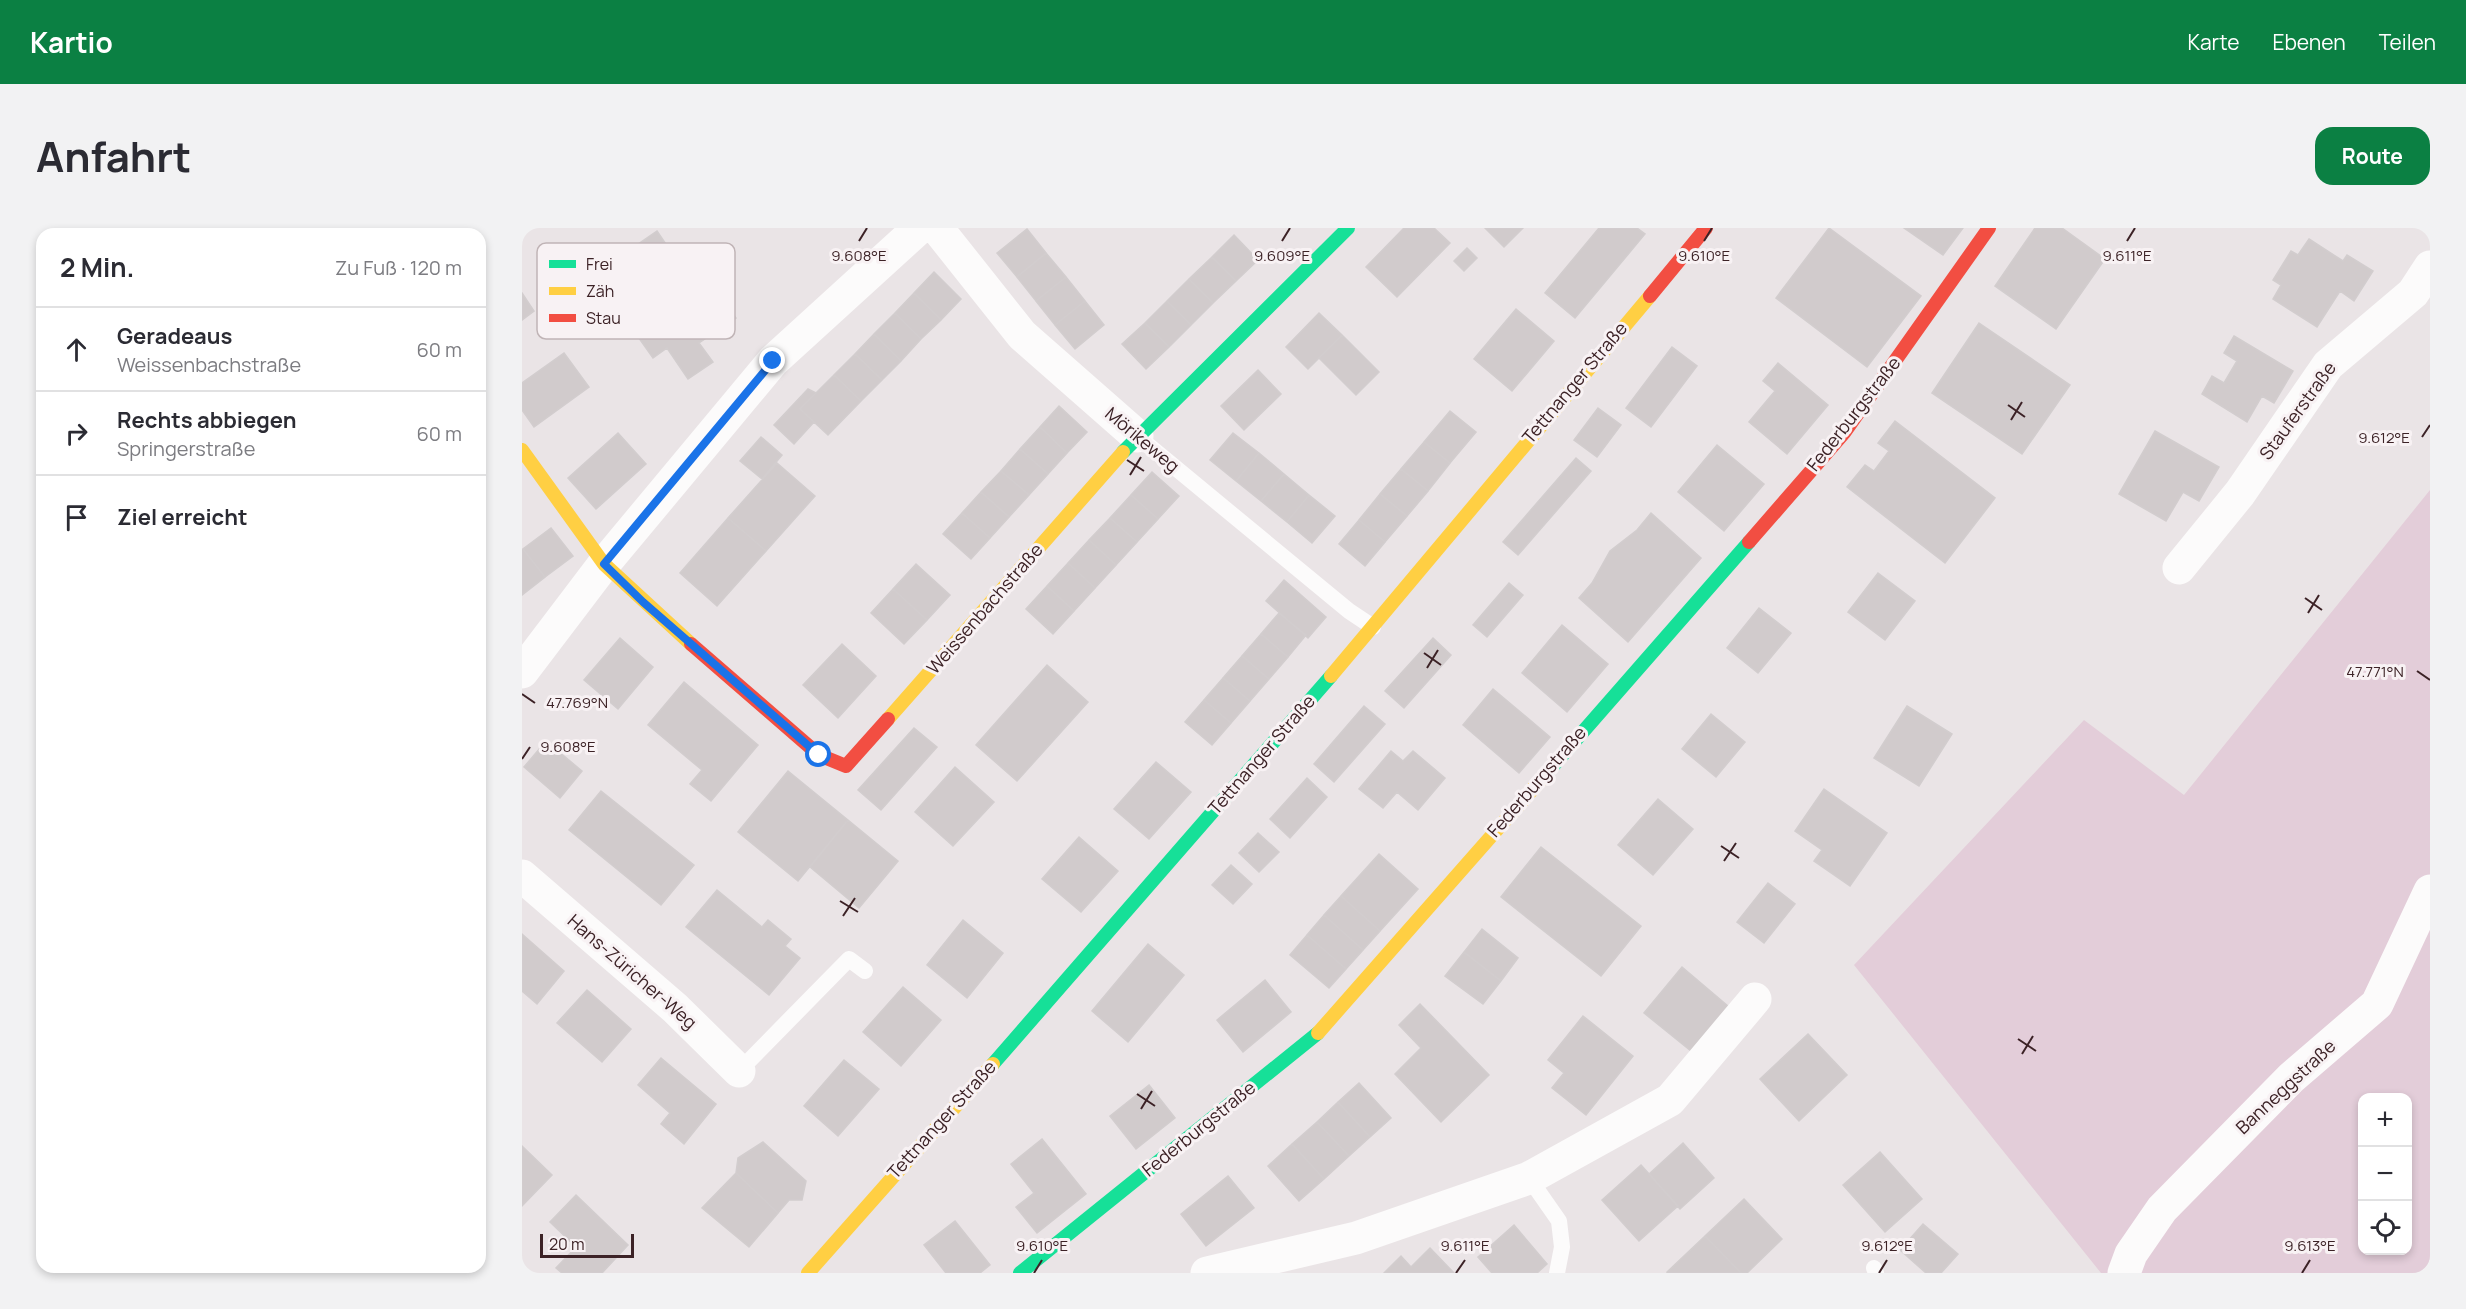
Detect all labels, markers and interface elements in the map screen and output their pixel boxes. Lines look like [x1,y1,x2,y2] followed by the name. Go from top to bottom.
[30,23,113,61] text: Kartio
[2187,28,2239,56] text: Karte
[2272,28,2346,56] text: Ebenen
[2379,28,2436,56] text: Teilen
[36,127,191,185] text: Anfahrt
[2315,127,2430,185] button: Route
[537,243,735,339] legend
[831,245,887,266] text: 9.608°E
[1254,245,1310,266] text: 9.609°E
[1678,245,1730,266] text: 9.610°E
[2103,245,2151,266] text: 9.611°E
[60,249,134,285] text: 2 Min.
[586,253,613,275] text: Frei
[335,254,462,281] text: Zu Fuß · 120 m
[586,280,614,302] text: Zäh
[586,307,621,329] text: Stau
[1516,317,1632,448] street label: Tettnanger Straße
[117,321,232,351] text: Geradeaus
[60,333,93,366] icon: ahead
[416,336,462,363] text: 60 m
[759,347,785,373] route end
[117,351,301,378] text: Weissenbachstraße
[1801,351,1906,476] street label: Federburgstraße
[2253,357,2341,464] street label: Stauferstraße
[1100,401,1185,477] street label: Mörikeweg
[117,405,296,435] text: Rechts abbiegen
[60,417,93,450] icon: right
[416,420,462,447] text: 60 m
[2358,427,2410,448] text: 9.612°E
[117,435,255,462] text: Springerstraße
[60,501,93,534] icon: arrive
[117,502,248,532] text: Ziel erreicht
[921,538,1048,679] street label: Weissenbachstraße
[2346,661,2404,682] text: 47.771°N
[1202,689,1320,819] street label: Tettnanger Straße
[546,692,608,713] text: 47.769°N
[1482,721,1591,842] street label: Federburgstraße
[540,736,596,757] text: 9.608°E
[805,741,831,767] route start
[563,908,702,1034] street label: Hans-Züricher-Weg
[2230,1034,2340,1139] street label: Banneggstraße
[882,1055,1001,1184] street label: Tettnanger Straße
[1137,1075,1260,1181] street label: Federburgstraße
[2358,1093,2412,1255] map controls
[2358,1093,2412,1147] button: +
[2358,1147,2412,1201] button: −
[2358,1201,2412,1255] button: locate
[540,1231,634,1258] scale bar
[549,1233,585,1255] text: 20 m
[1016,1235,1068,1256] text: 9.610°E
[1441,1235,1489,1256] text: 9.611°E
[1861,1235,1913,1256] text: 9.612°E
[2284,1235,2336,1256] text: 9.613°E

